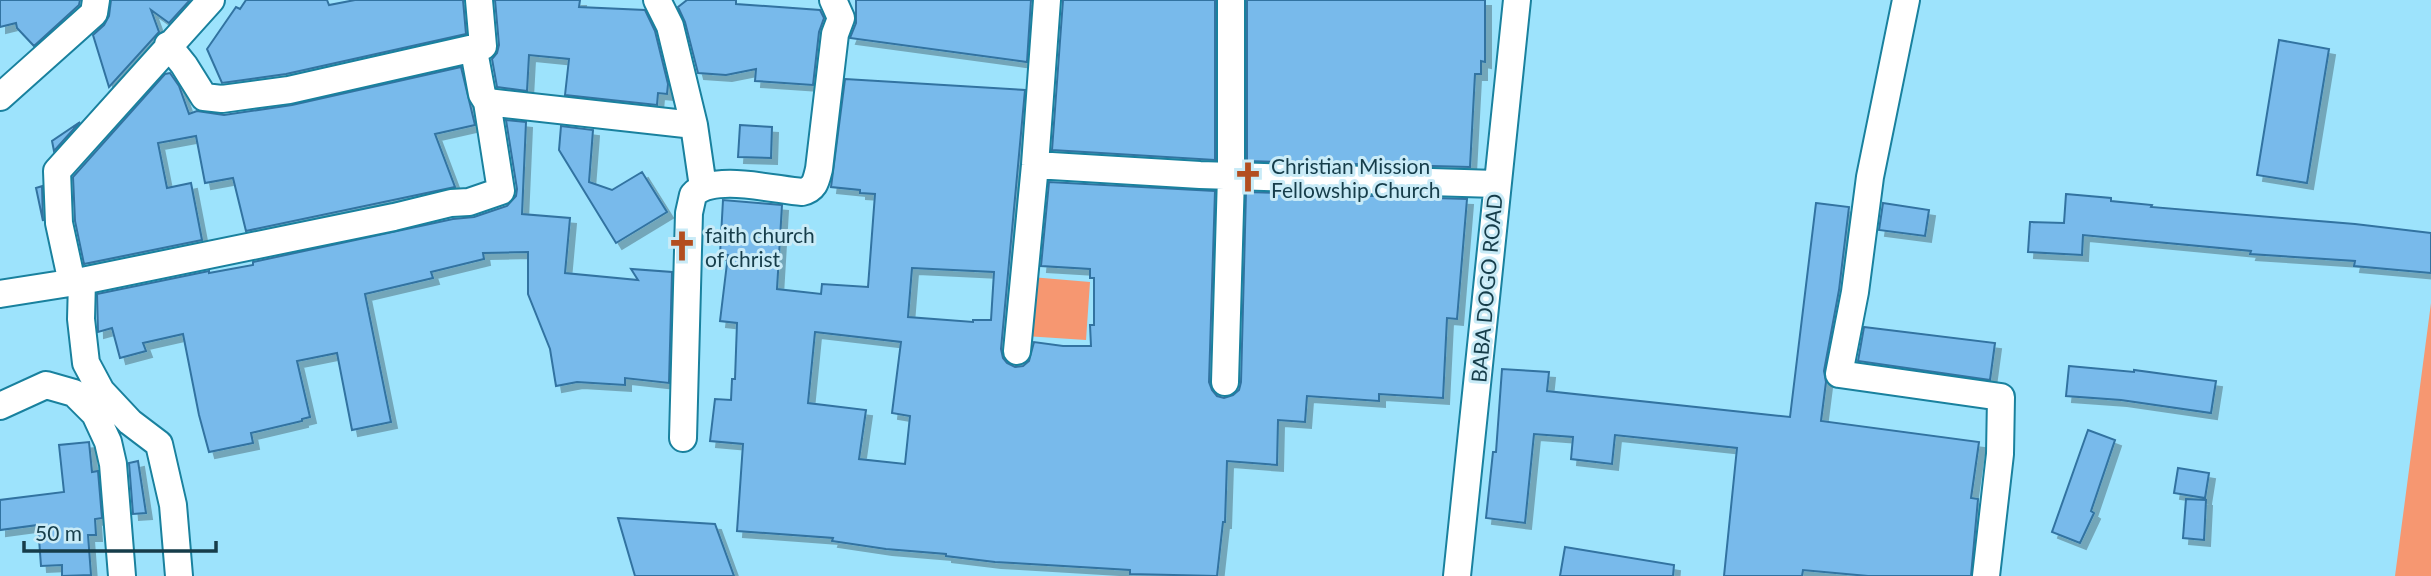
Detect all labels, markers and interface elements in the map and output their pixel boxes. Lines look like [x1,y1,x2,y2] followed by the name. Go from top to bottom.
[1271,153,1441,202] place label: Christian Mission Fellowship Church
[1231,160,1265,194] church icon: Christian Mission Fellowship Church
[1465,192,1507,384] street label: BABA DOGO ROAD
[705,222,815,271] place label: faith church of christ
[665,229,699,263] church icon: faith church of christ
[24,510,217,554] scale bar
[35,520,82,545] text: 50 m

